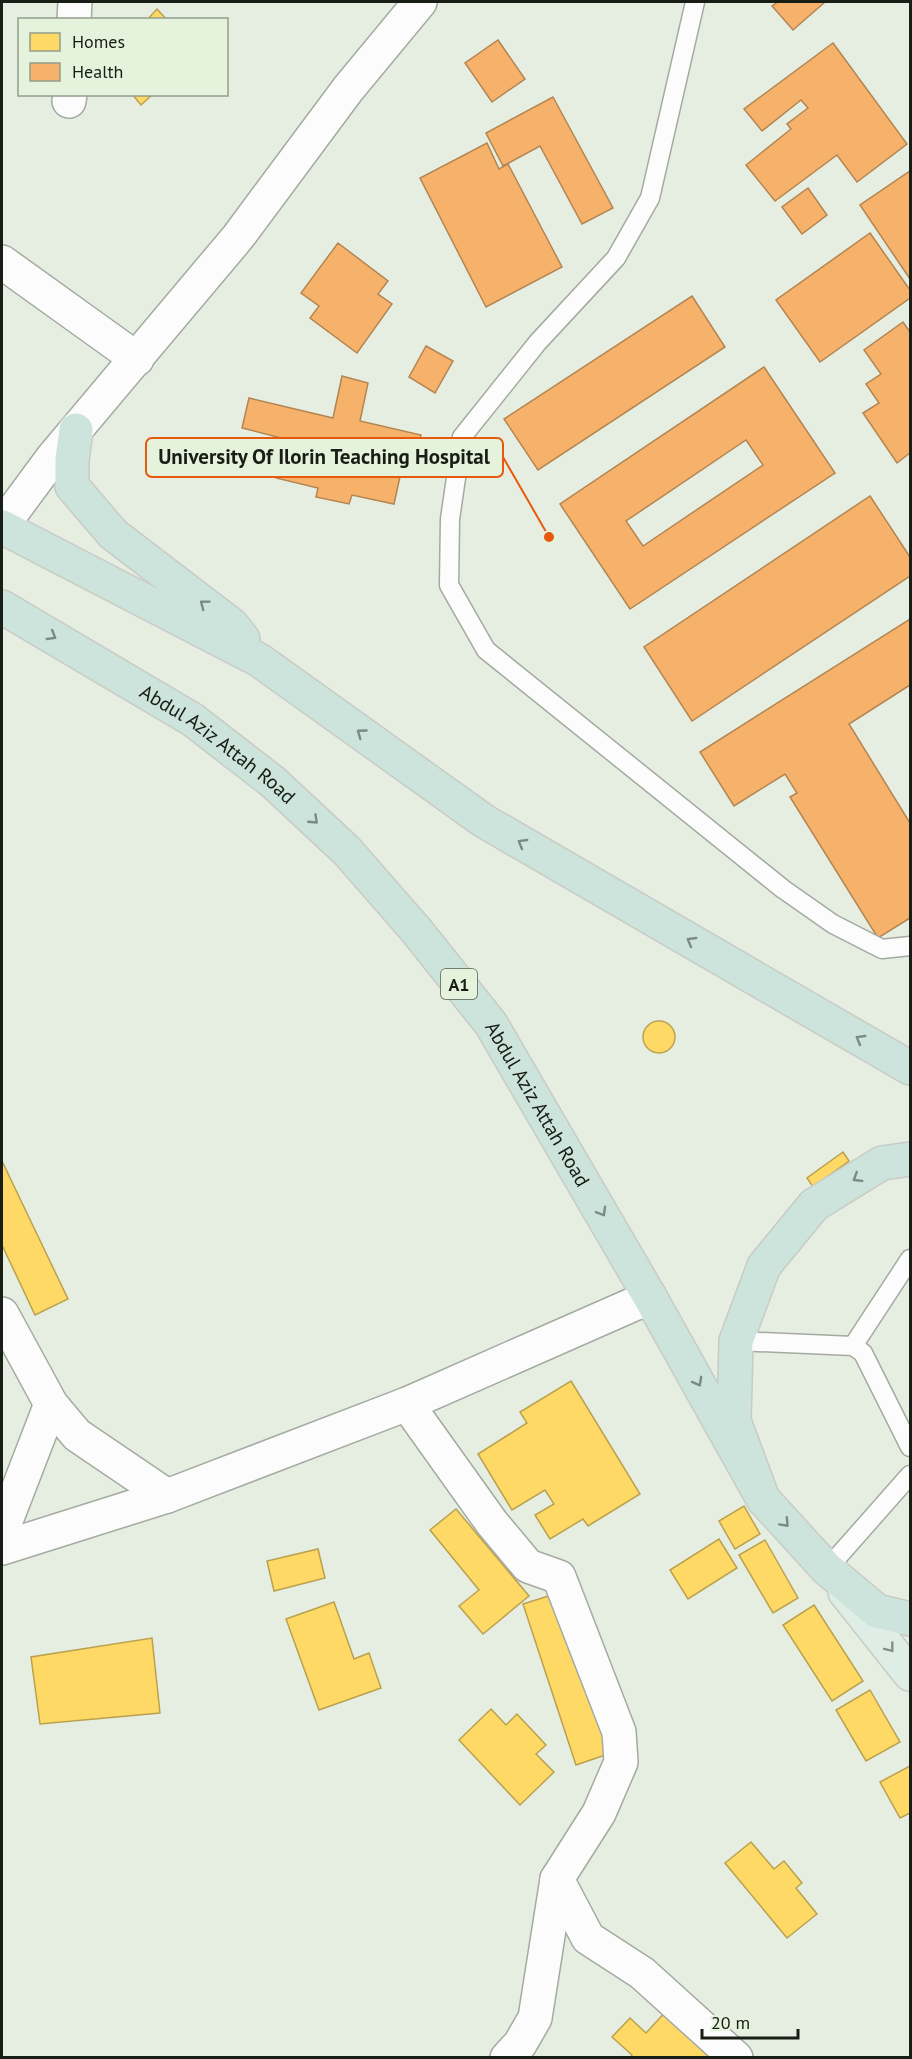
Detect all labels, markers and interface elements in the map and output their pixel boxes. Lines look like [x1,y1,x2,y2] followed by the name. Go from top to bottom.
[18,18,228,96] legend
[72,30,125,53] text: Homes
[72,60,123,83] text: Health
[146,438,503,477] callout: University Of Ilorin Teaching Hospital
[158,443,491,470] text: University Of Ilorin Teaching Hospital
[199,600,210,611] one-way arrow
[46,629,56,641] one-way arrow
[135,679,301,809] street label: Abdul Aziz Attah Road
[357,730,368,741] one-way arrow
[307,813,317,824] one-way arrow
[518,839,528,851] one-way arrow
[687,937,697,948] one-way arrow
[441,969,477,999] road number: A1
[479,1017,596,1191] street label: Abdul Aziz Attah Road
[856,1035,866,1046] one-way arrow
[853,1171,863,1183] one-way arrow
[595,1206,606,1216] one-way arrow
[691,1376,702,1386] one-way arrow
[778,1516,789,1527] one-way arrow
[882,1641,893,1652] one-way arrow
[702,2002,798,2040] scale bar
[711,2011,750,2034] text: 20 m

